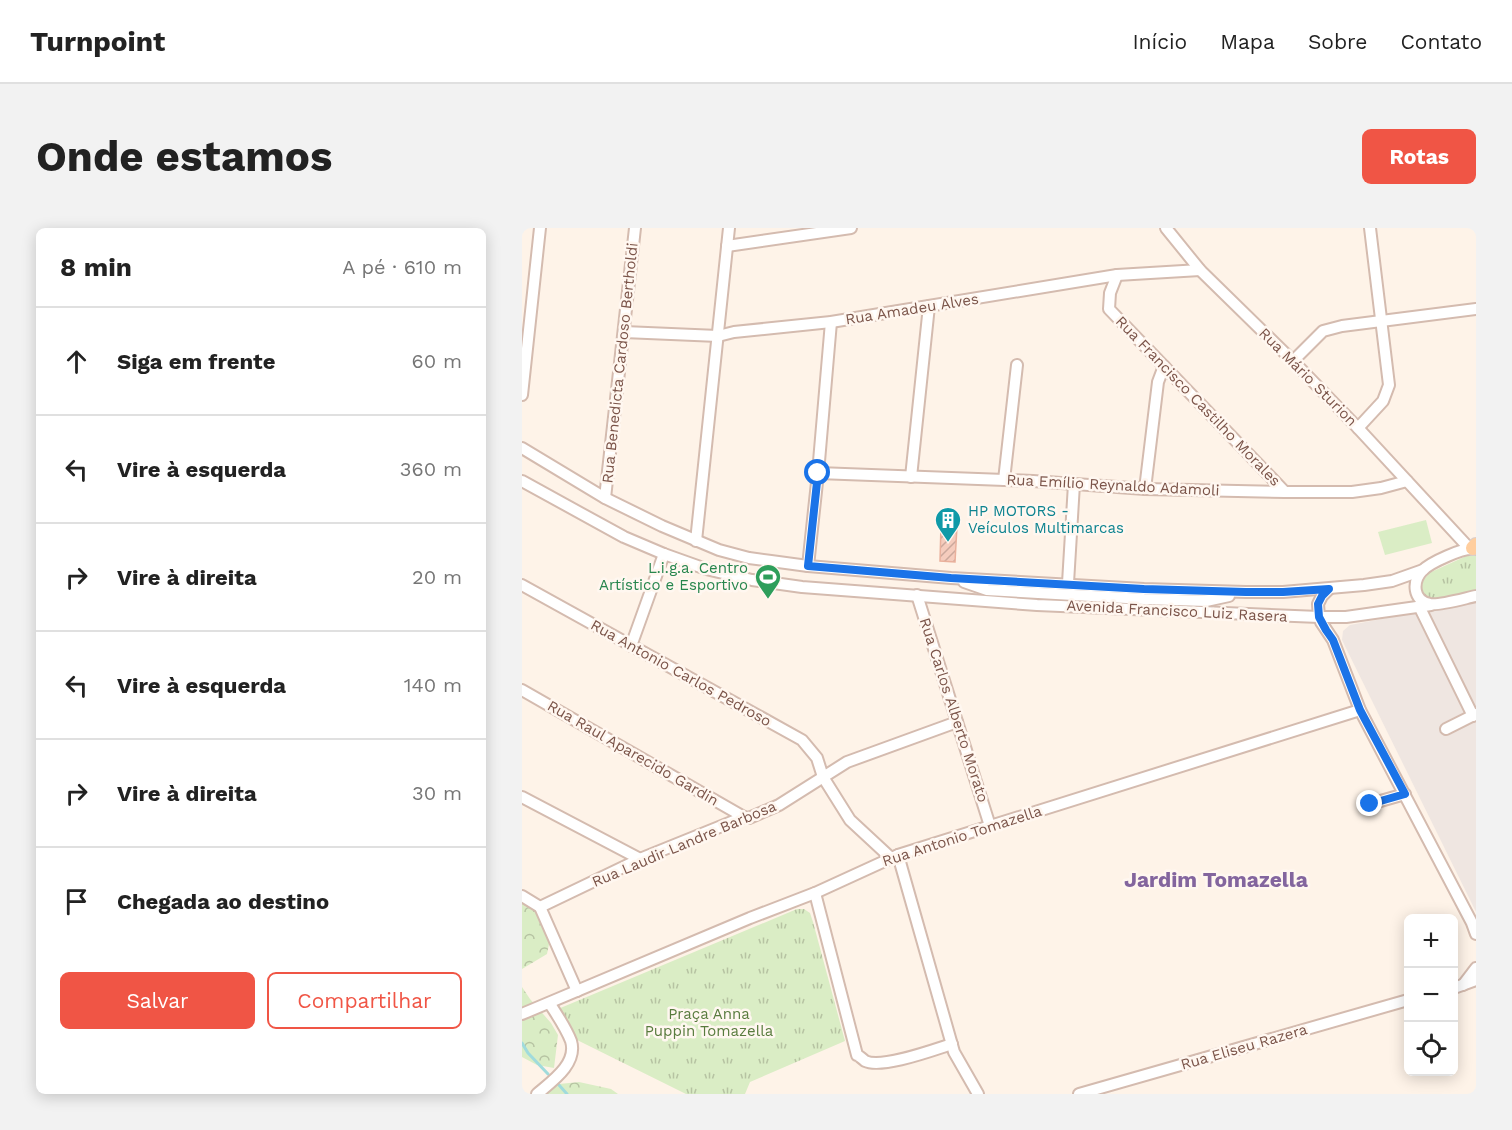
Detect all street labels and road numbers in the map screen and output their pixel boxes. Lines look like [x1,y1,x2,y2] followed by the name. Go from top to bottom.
[598,242,642,484] street label: Rua Benedicta Cardoso Bertholdi
[844,290,980,328] street label: Rua Amadeu Alves
[1112,312,1284,490] street label: Rua Francisco Castilho Morales
[1255,324,1361,430] street label: Rua Mário Sturion
[1006,470,1220,500] street label: Rua Emílio Reynaldo Adamoli
[1066,596,1289,626] street label: Avenida Francisco Luiz Rasera
[916,615,992,805] street label: Rua Carlos Alberto Morato
[587,616,775,730] street label: Rua Antonio Carlos Pedroso
[544,697,722,809] street label: Rua Raul Aparecido Gardin
[589,797,779,891] street label: Rua Laudir Landre Barbosa
[880,802,1044,870] street label: Rua Antonio Tomazella
[1179,1020,1310,1074] street label: Rua Eliseu Razera

